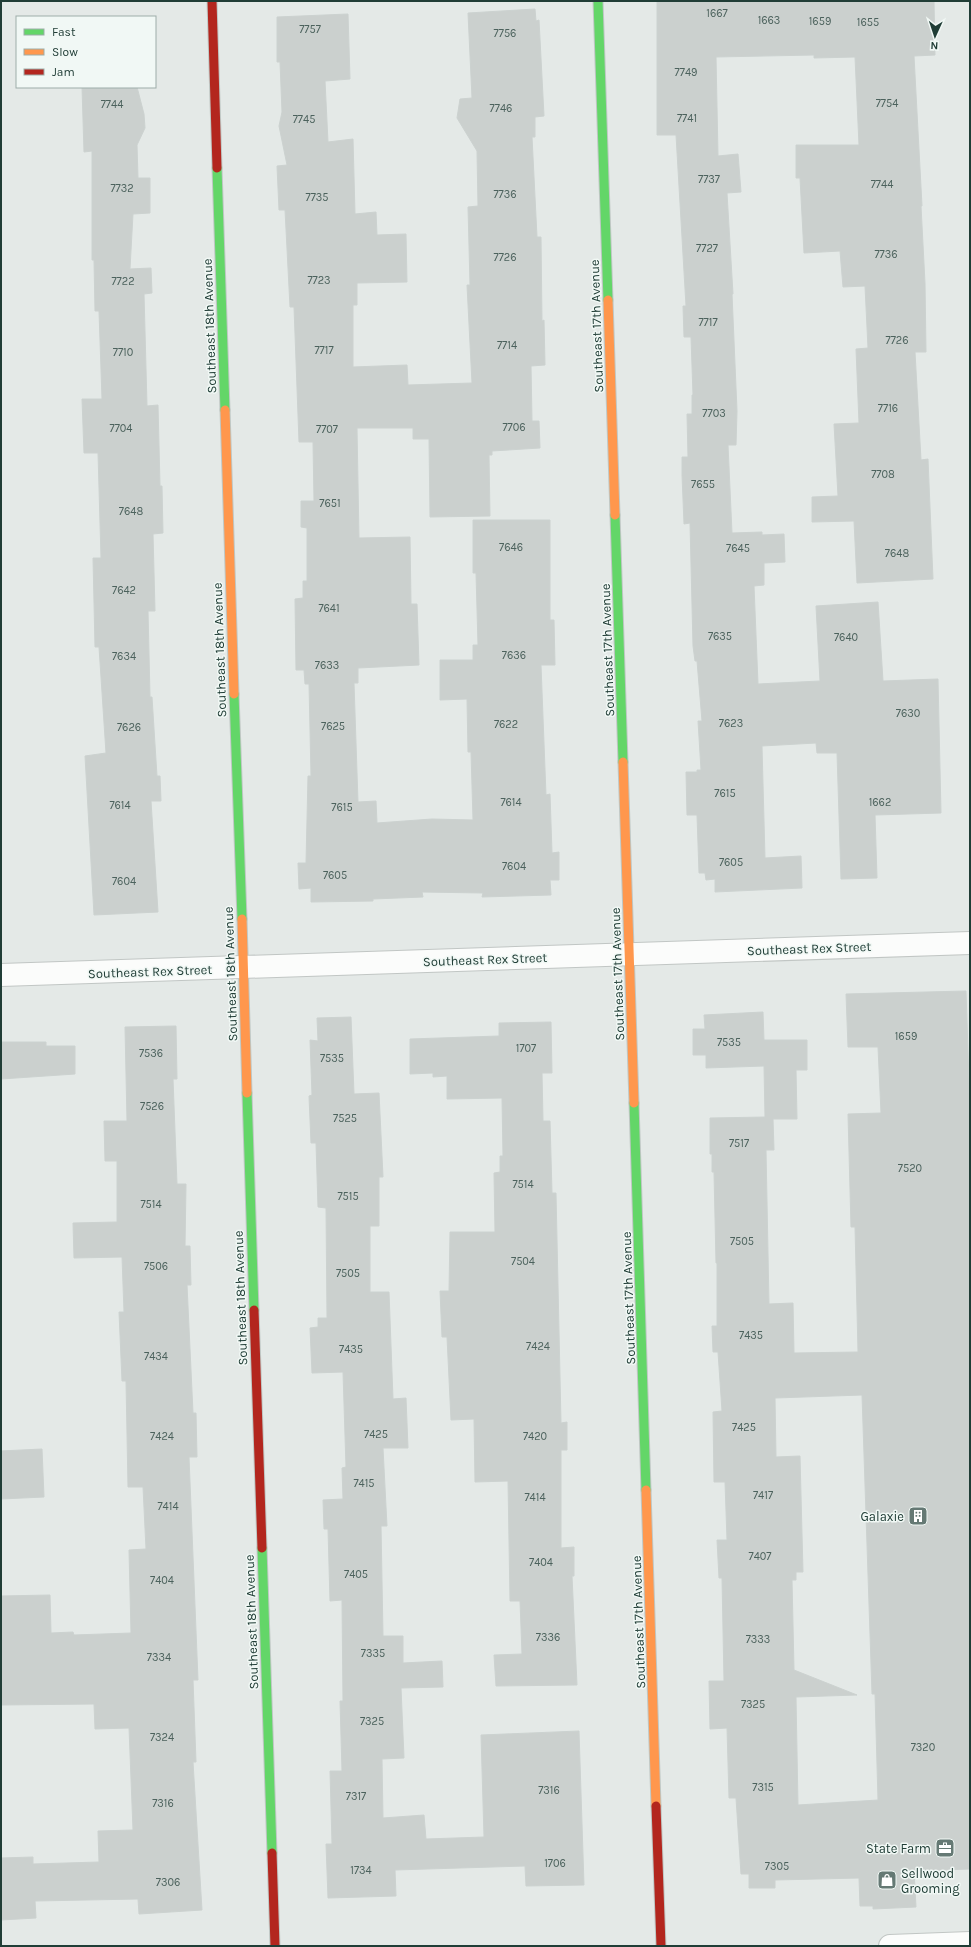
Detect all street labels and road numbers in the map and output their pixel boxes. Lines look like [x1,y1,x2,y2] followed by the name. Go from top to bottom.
[200,258,219,394] street label: Southeast 18th Avenue
[587,259,606,393] street label: Southeast 17th Avenue
[210,582,229,718] street label: Southeast 18th Avenue
[598,583,617,717] street label: Southeast 17th Avenue
[221,906,240,1042] street label: Southeast 18th Avenue
[608,907,627,1041] street label: Southeast 17th Avenue
[747,939,871,958] street label: Southeast Rex Street
[423,950,547,969] street label: Southeast Rex Street
[88,962,212,981] street label: Southeast Rex Street
[231,1230,250,1366] street label: Southeast 18th Avenue
[619,1231,638,1365] street label: Southeast 17th Avenue
[242,1554,261,1690] street label: Southeast 18th Avenue
[629,1555,648,1689] street label: Southeast 17th Avenue

